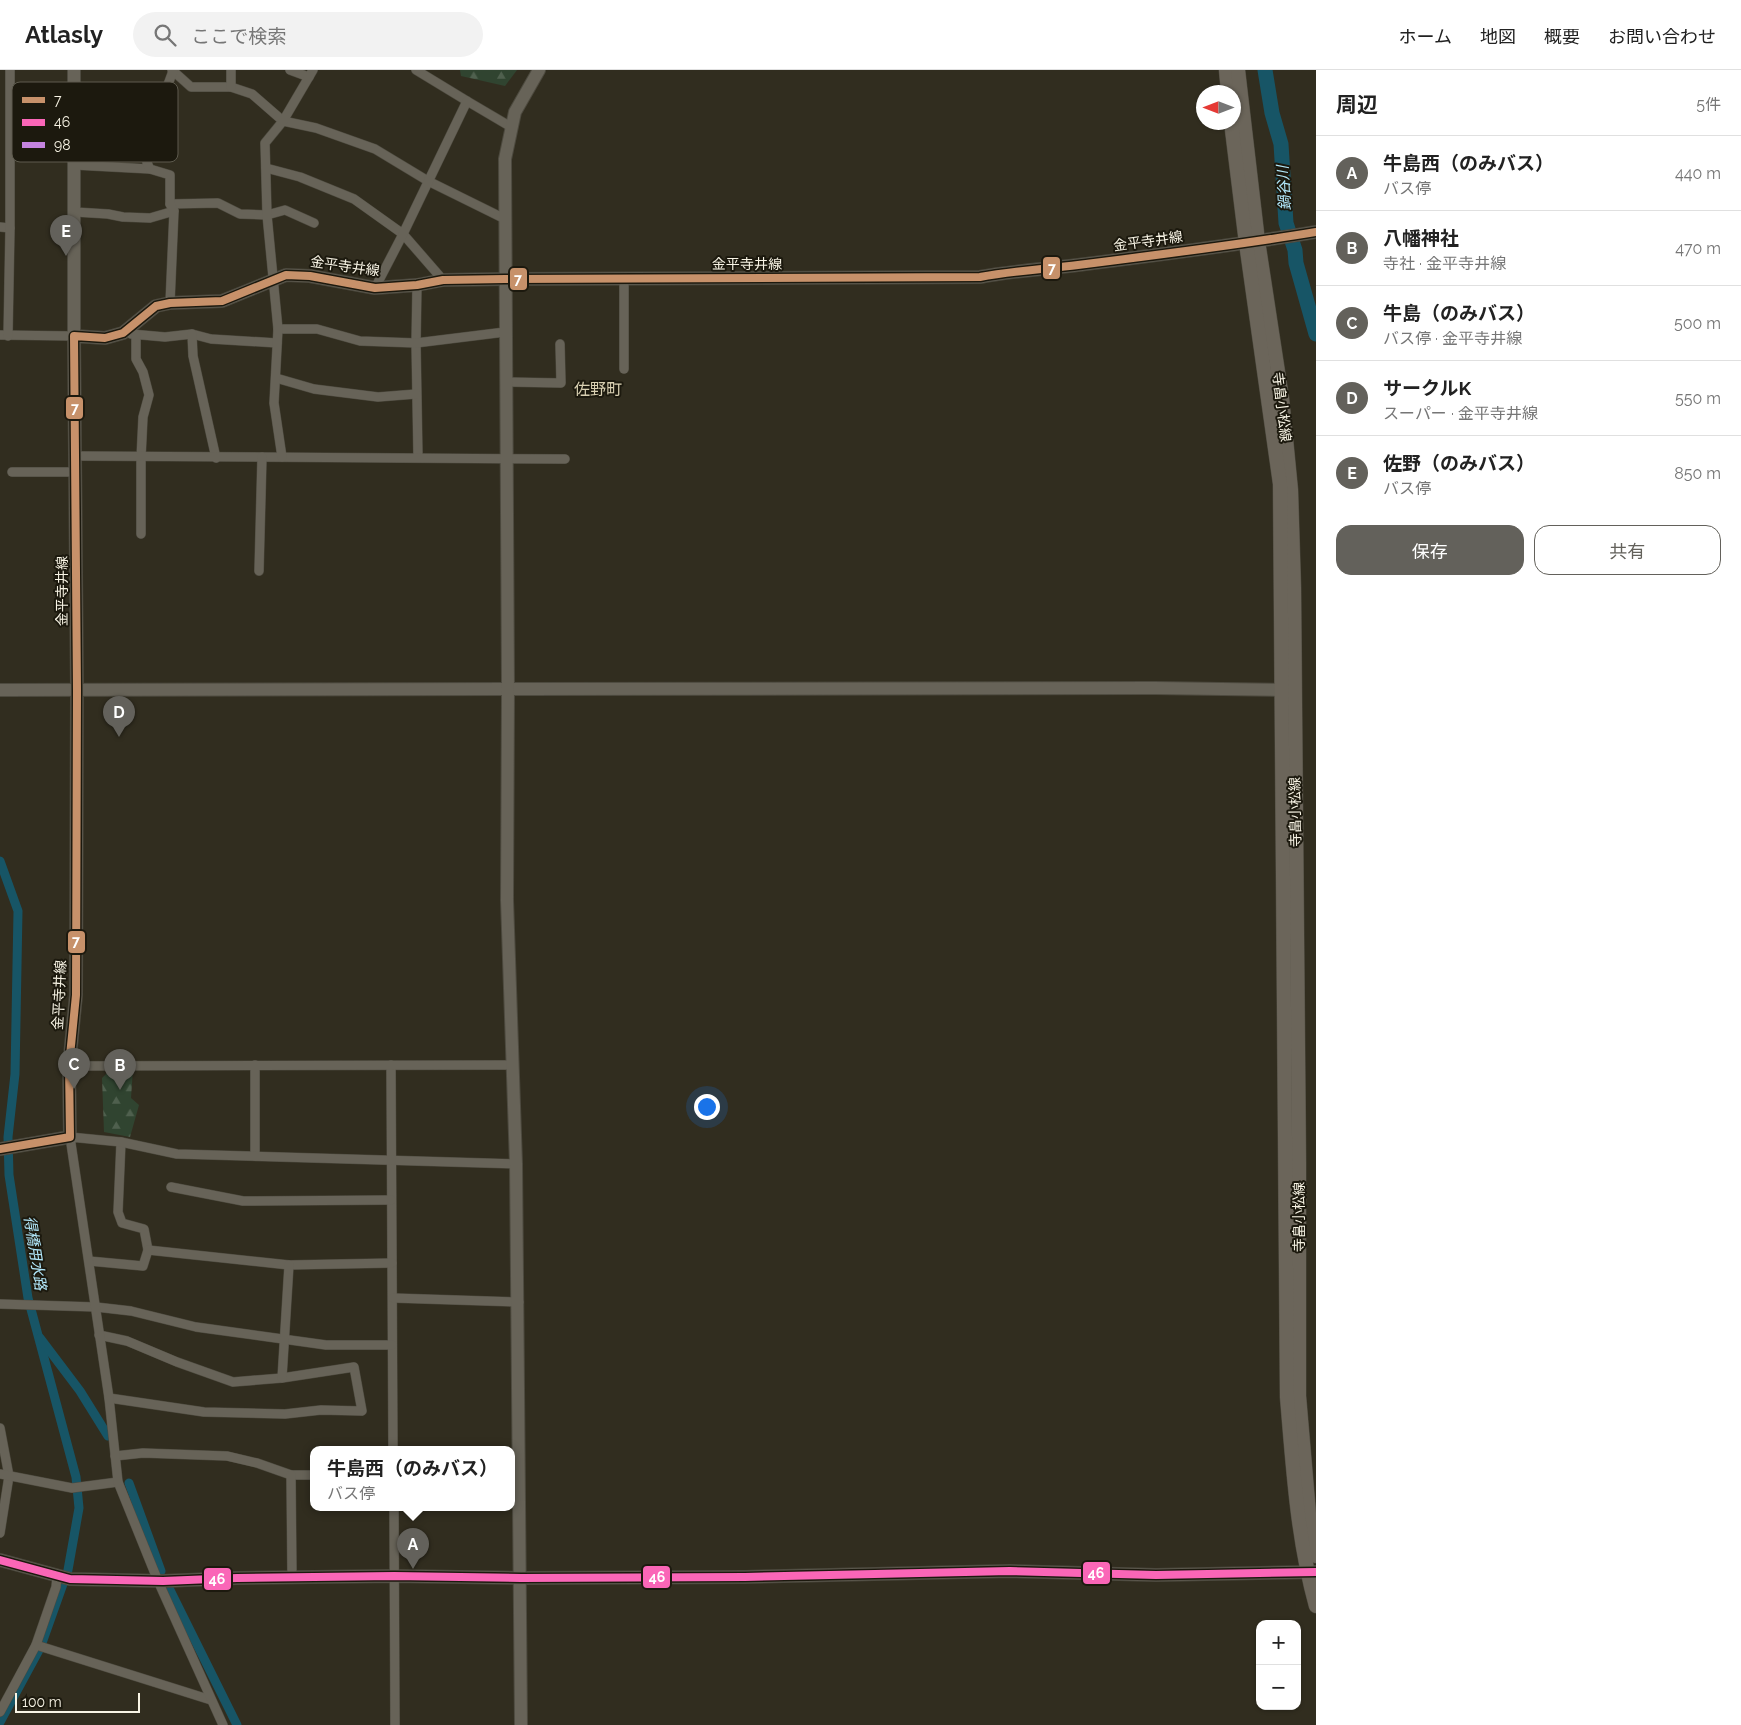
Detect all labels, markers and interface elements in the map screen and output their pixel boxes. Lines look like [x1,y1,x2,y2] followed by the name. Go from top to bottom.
[133,12,483,57] search box
[25,20,103,49] text: Atlasly
[151,21,179,49] icon: search
[191,25,286,47] text: ここで検索
[1399,26,1452,47] text: ホーム
[1480,26,1516,47] text: 地図
[1544,26,1580,47] text: 概要
[1608,26,1716,47] text: お問い合わせ
[12,82,178,162] legend
[1196,85,1241,130] north arrow
[54,92,62,108] text: 7
[1336,92,1378,117] text: 周辺
[1696,95,1721,114] text: 5件
[54,114,70,130] text: 46
[54,137,71,153] text: 98
[1383,152,1554,174] text: 牛島西（のみバス）
[1274,163,1294,211] water label: 鍋谷川
[1347,164,1357,183] text: A
[1675,164,1721,183] text: 440 m
[1383,179,1431,198] text: バス停
[50,215,82,256] pin: E
[1383,227,1459,249] text: 八幡神社
[1112,228,1184,254] street label: 金平寺井線
[1347,239,1357,258] text: B
[1675,239,1721,258] text: 470 m
[309,253,381,279] street label: 金平寺井線
[1383,254,1506,273] text: 寺社 · 金平寺井線
[712,256,782,272] street label: 金平寺井線
[1042,256,1061,280] line badge: 7
[1048,260,1056,276] text: 7
[509,267,528,291] line badge: 7
[514,271,522,287] text: 7
[1383,302,1535,324] text: 牛島（のみバス）
[1347,314,1357,333] text: C
[1674,314,1721,333] text: 500 m
[1383,329,1522,348] text: バス停 · 金平寺井線
[1270,371,1294,443] street label: 寺畠小松線
[1383,377,1471,399] text: サークルK
[574,380,622,399] district label: 佐野町
[1346,389,1358,408] text: D
[1675,389,1721,408] text: 550 m
[65,396,84,420] line badge: 7
[71,400,79,416] text: 7
[1383,404,1538,423] text: スーパー · 金平寺井線
[1383,452,1535,474] text: 佐野（のみバス）
[1347,464,1357,483] text: E
[1674,464,1721,483] text: 850 m
[1383,479,1431,498] text: バス停
[1336,525,1524,575] button: 保存
[1534,525,1721,575] button: 共有
[54,556,70,626] street label: 金平寺井線
[103,696,135,737] pin: D
[1286,777,1304,847] street label: 寺畠小松線
[67,930,86,954] line badge: 7
[72,933,80,949] text: 7
[49,960,69,1030] street label: 金平寺井線
[58,1048,90,1089] pin: C
[104,1049,136,1090] pin: B
[694,1094,720,1120] your location
[1291,1182,1307,1252] street label: 寺畠小松線
[20,1215,50,1293] water label: 得橋用水路
[310,1446,515,1511] popup
[327,1457,498,1479] text: 牛島西（のみバス）
[327,1484,375,1503] text: バス停
[397,1528,429,1569] pin: A
[1082,1561,1111,1585] line badge: 46
[642,1565,671,1589] line badge: 46
[1088,1565,1104,1581] text: 46
[203,1567,232,1591] line badge: 46
[649,1569,665,1585] text: 46
[209,1571,225,1587] text: 46
[1256,1620,1301,1710] map controls
[1256,1620,1301,1665] button: +
[1256,1665,1301,1710] button: −
[15,1690,140,1713] scale bar
[22,1694,62,1710] text: 100 m

